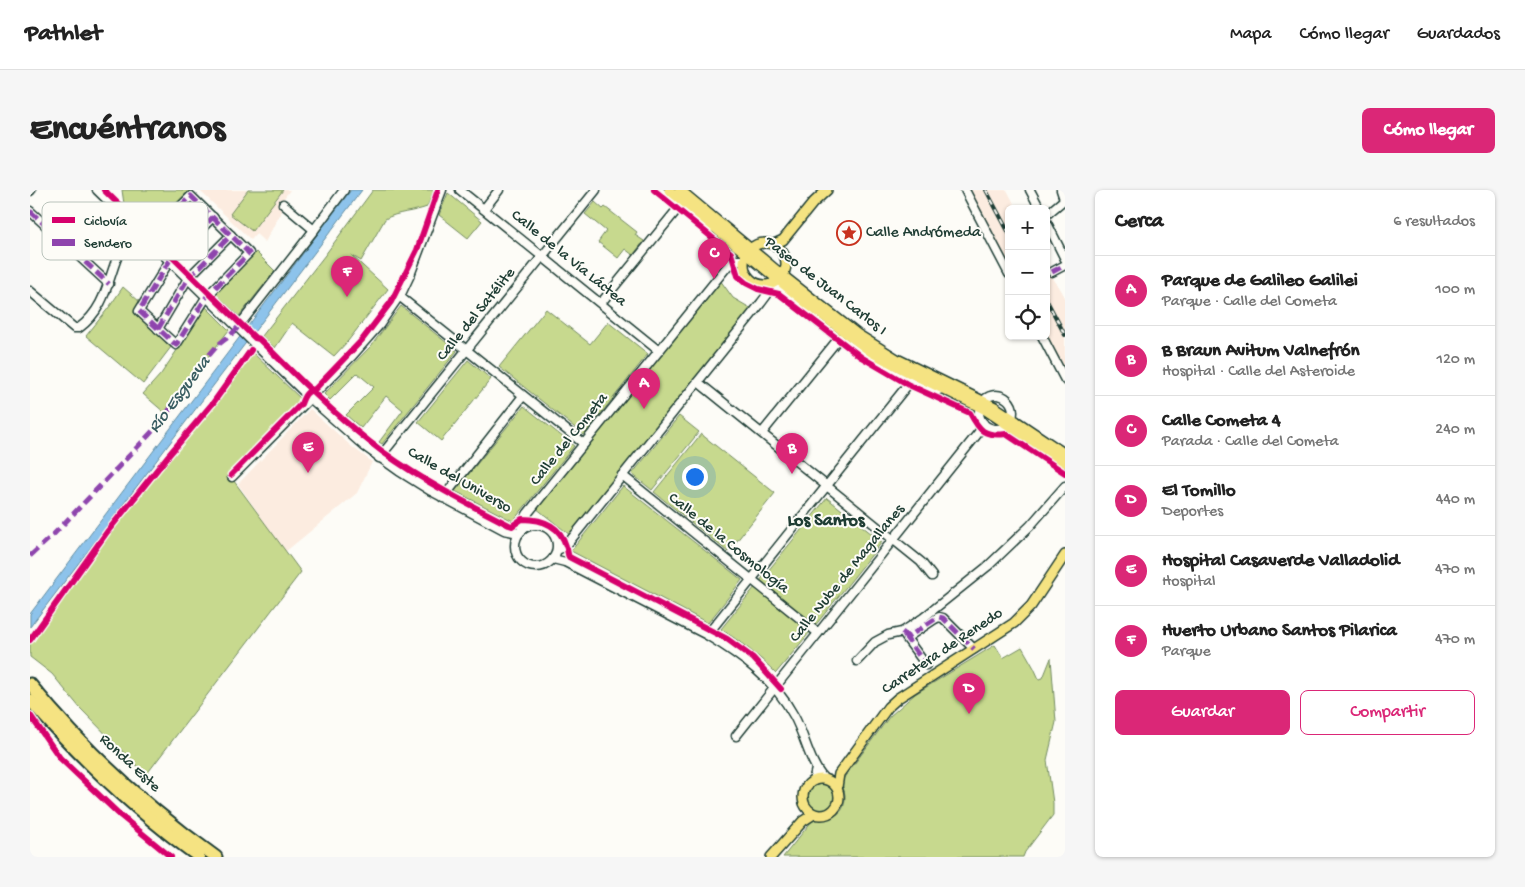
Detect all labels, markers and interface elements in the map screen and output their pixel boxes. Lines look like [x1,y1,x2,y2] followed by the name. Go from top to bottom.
[25,20,102,49] text: Pathlet
[1230,24,1271,45] text: Mapa
[1299,24,1389,45] text: Cómo llegar
[1417,24,1500,45] text: Guardados
[1362,108,1495,153] button: Cómo llegar
[30,110,225,151] text: Encuéntranos
[42,202,208,260] legend
[1005,205,1050,340] map controls
[1005,205,1050,250] button: +
[506,207,630,312] street label: Calle de la Vía Láctea
[1115,210,1163,235] text: Cerca
[1393,213,1475,232] text: 6 resultados
[84,214,128,231] text: Ciclovía
[836,220,862,246] place icon: Calle Andrómeda
[866,224,982,243] place label: Calle Andrómeda
[759,233,890,341] street label: Paseo de Juan Carlos I
[84,236,132,253] text: Sendero
[698,238,730,279] pin: C
[1005,250,1050,295] button: −
[331,256,363,297] pin: F
[434,264,521,365] street label: Calle del Satélite
[1162,270,1358,293] text: Parque de Galileo Galilei
[1126,281,1136,300] text: A
[1435,281,1475,300] text: 100 m
[1162,293,1337,312] text: Parque · Calle del Cometa
[1005,295,1050,340] button: locate
[1162,340,1360,363] text: B Braun Avitum Valnefrón
[1127,351,1135,370] text: B
[1436,351,1475,370] text: 120 m
[144,352,216,438] water label: Río Esgueva
[1162,363,1355,382] text: Hospital · Calle del Asteroide
[628,368,660,409] pin: A
[527,389,614,490] street label: Calle del Cometa
[1162,410,1281,433] text: Calle Cometa 4
[1127,421,1135,440] text: C
[1435,421,1475,440] text: 240 m
[292,432,324,473] pin: E
[776,433,808,474] pin: B
[1162,433,1339,452] text: Parada · Calle del Cometa
[404,444,514,518] street label: Calle del Universo
[682,464,708,490] your location
[1162,480,1236,503] text: El Tomillo
[664,489,793,599] street label: Calle de la Cosmología
[1126,491,1136,510] text: D
[1436,491,1475,510] text: 440 m
[786,500,910,647] street label: Calle Nube de Magallanes
[1162,503,1223,522] text: Deportes
[787,511,866,532] district label: Los Santos
[1162,550,1399,573] text: Hospital Casaverde Valladolid
[1126,561,1136,580] text: E
[1435,561,1475,580] text: 470 m
[1162,573,1216,592] text: Hospital
[879,604,1007,700] street label: Carretera de Renedo
[1162,620,1397,643] text: Huerto Urbano Santos Pilarica
[1127,631,1135,650] text: F
[1435,631,1475,650] text: 470 m
[1162,643,1211,662] text: Parque
[953,673,985,714] pin: D
[1115,690,1290,735] button: Guardar
[1300,690,1475,735] button: Compartir
[94,731,164,798] street label: Ronda Este

